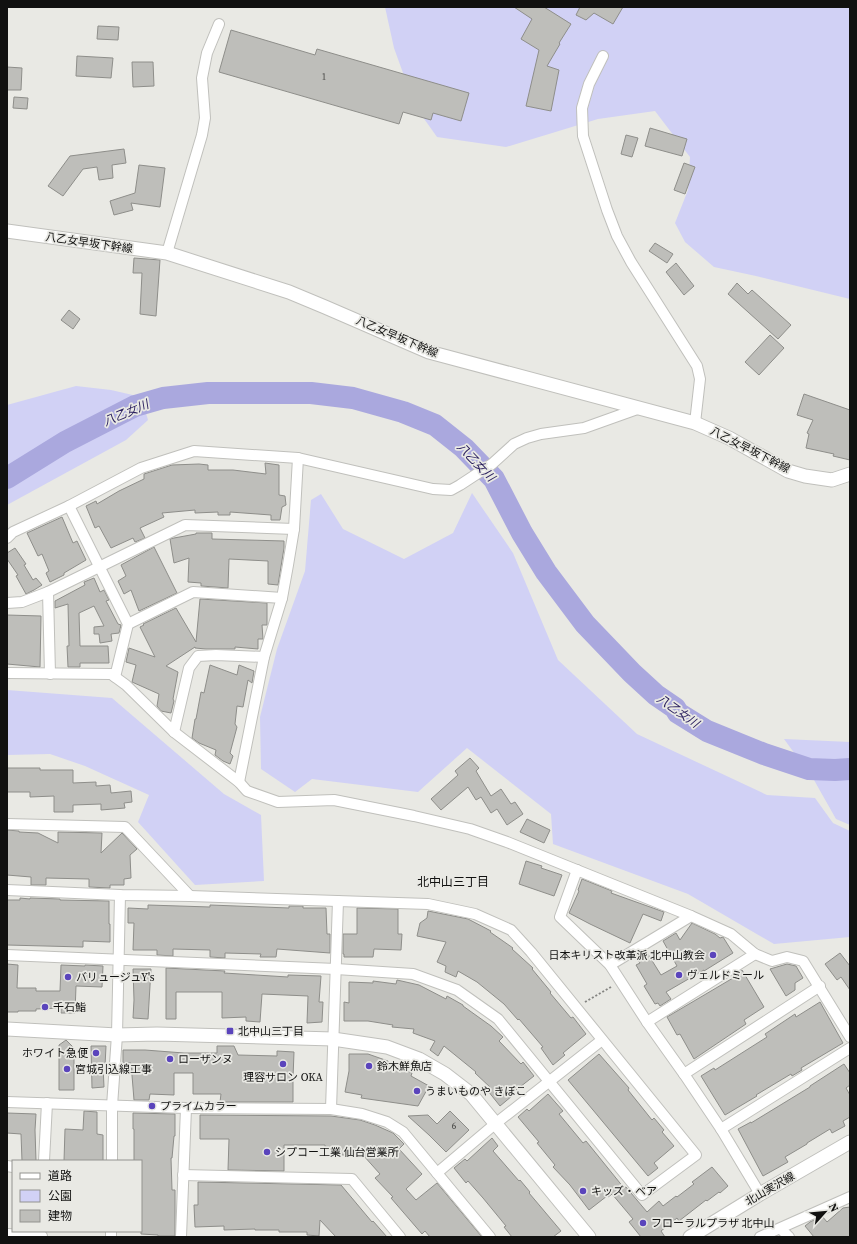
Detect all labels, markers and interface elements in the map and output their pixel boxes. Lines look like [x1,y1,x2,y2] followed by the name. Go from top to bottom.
[322,71,326,83] house number: 1
[44,229,134,257] street label: 八乙女早坂下幹線
[354,313,440,361] street label: 八乙女早坂下幹線
[101,395,153,430] water label: 八乙女川
[707,423,793,477] street label: 八乙女早坂下幹線
[454,439,500,486] water label: 八乙女川
[654,691,704,732] water label: 八乙女川
[417,874,489,890] district label: 北中山三丁目
[548,948,705,963] place label: 日本キリスト改革派 北中山教会
[708,950,718,960] marker: 日本キリスト改革派 北中山教会
[687,968,764,983] place label: ヴェルドミール
[76,970,155,985] place label: バリュージュY's
[674,970,684,980] marker: ヴェルドミール
[63,972,73,982] marker: バリュージュY's
[53,1000,86,1015] place label: 千石鮨
[40,1002,50,1012] marker: 千石鮨
[238,1024,304,1039] place label: 北中山三丁目
[225,1026,235,1036] marker: 北中山三丁目
[22,1046,89,1061] place label: ホワイト急便
[91,1048,101,1058] marker: ホワイト急便
[178,1052,233,1067] place label: ローザンヌ
[165,1054,175,1064] marker: ローザンヌ
[278,1059,288,1069] marker: 理容サロン OKA
[377,1059,432,1074] place label: 鈴木鮮魚店
[364,1061,374,1071] marker: 鈴木鮮魚店
[75,1062,152,1077] place label: 宮城引込線工事
[62,1064,72,1074] marker: 宮城引込線工事
[243,1070,324,1085] place label: 理容サロン OKA
[425,1084,527,1099] place label: うまいものや きぼこ
[412,1086,422,1096] marker: うまいものや きぼこ
[160,1099,237,1114] place label: プライムカラー
[147,1101,157,1111] marker: プライムカラー
[452,1120,457,1132] house number: 6
[275,1145,400,1160] place label: シプコー工業 仙台営業所
[262,1147,272,1157] marker: シプコー工業 仙台営業所
[12,1160,142,1232] legend
[48,1168,72,1184] text: 道路
[742,1169,798,1209] street label: 北山実沢線
[591,1184,657,1199] place label: キッズ・ベア
[578,1186,588,1196] marker: キッズ・ベア
[48,1188,72,1204] text: 公園
[805,1192,845,1232] north arrow
[825,1201,842,1215] text: N
[48,1208,72,1224] text: 建物
[651,1216,775,1231] place label: フローラルプラザ 北中山
[638,1218,648,1228] marker: フローラルプラザ 北中山

